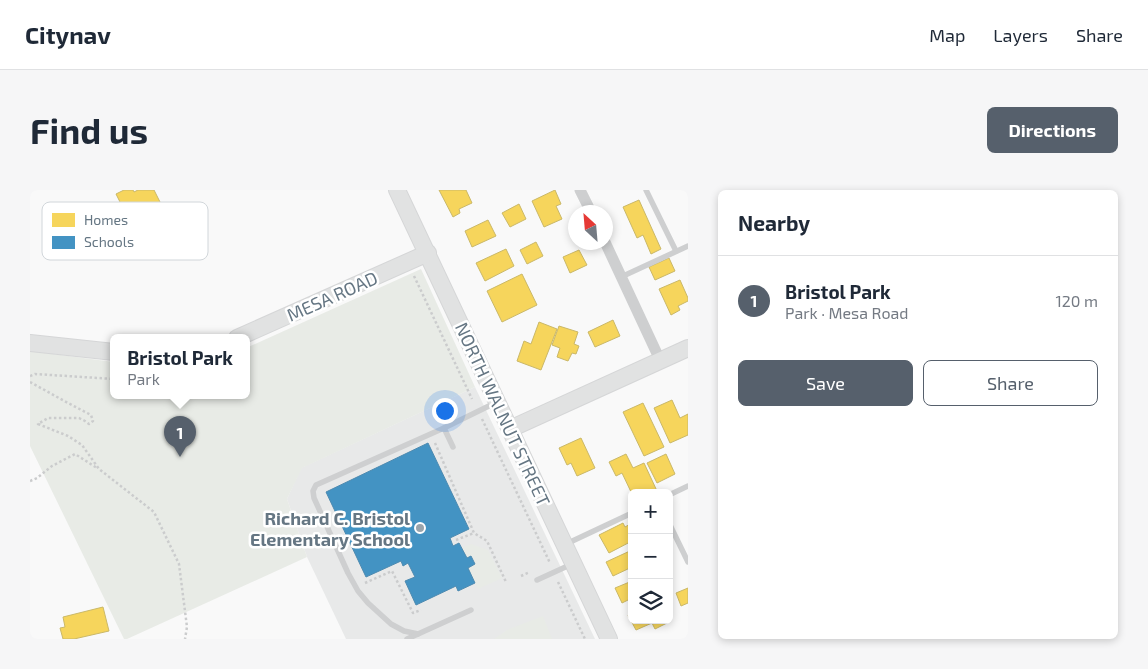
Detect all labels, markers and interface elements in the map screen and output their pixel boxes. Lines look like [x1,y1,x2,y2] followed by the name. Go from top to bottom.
[25,20,111,49] text: Citynav
[929,24,965,46] text: Map
[993,24,1048,46] text: Layers
[1076,24,1123,46] text: Share
[987,107,1118,153] button: Directions
[30,109,148,151] text: Find us
[42,202,208,260] legend
[568,205,613,250] north arrow
[738,210,810,235] text: Nearby
[84,211,128,228] text: Homes
[84,233,134,250] text: Schools
[283,266,381,326] street label: MESA ROAD
[785,280,891,303] text: Bristol Park
[751,291,757,310] text: 1
[1055,291,1098,310] text: 120 m
[785,303,908,322] text: Park · Mesa Road
[451,319,555,510] street label: NORTH WALNUT STREET
[110,334,250,399] popup
[127,346,233,369] text: Bristol Park
[738,360,913,406] button: Save
[923,360,1098,406] button: Share
[127,369,160,388] text: Park
[432,398,458,424] your location
[164,416,196,457] pin: 1
[628,489,673,624] map controls
[628,489,673,534] button: +
[250,507,410,550] place label: Richard C. Bristol Elementary School
[414,522,426,534] marker: Richard C. Bristol Elementary School
[628,534,673,579] button: −
[628,579,673,624] button: layers

